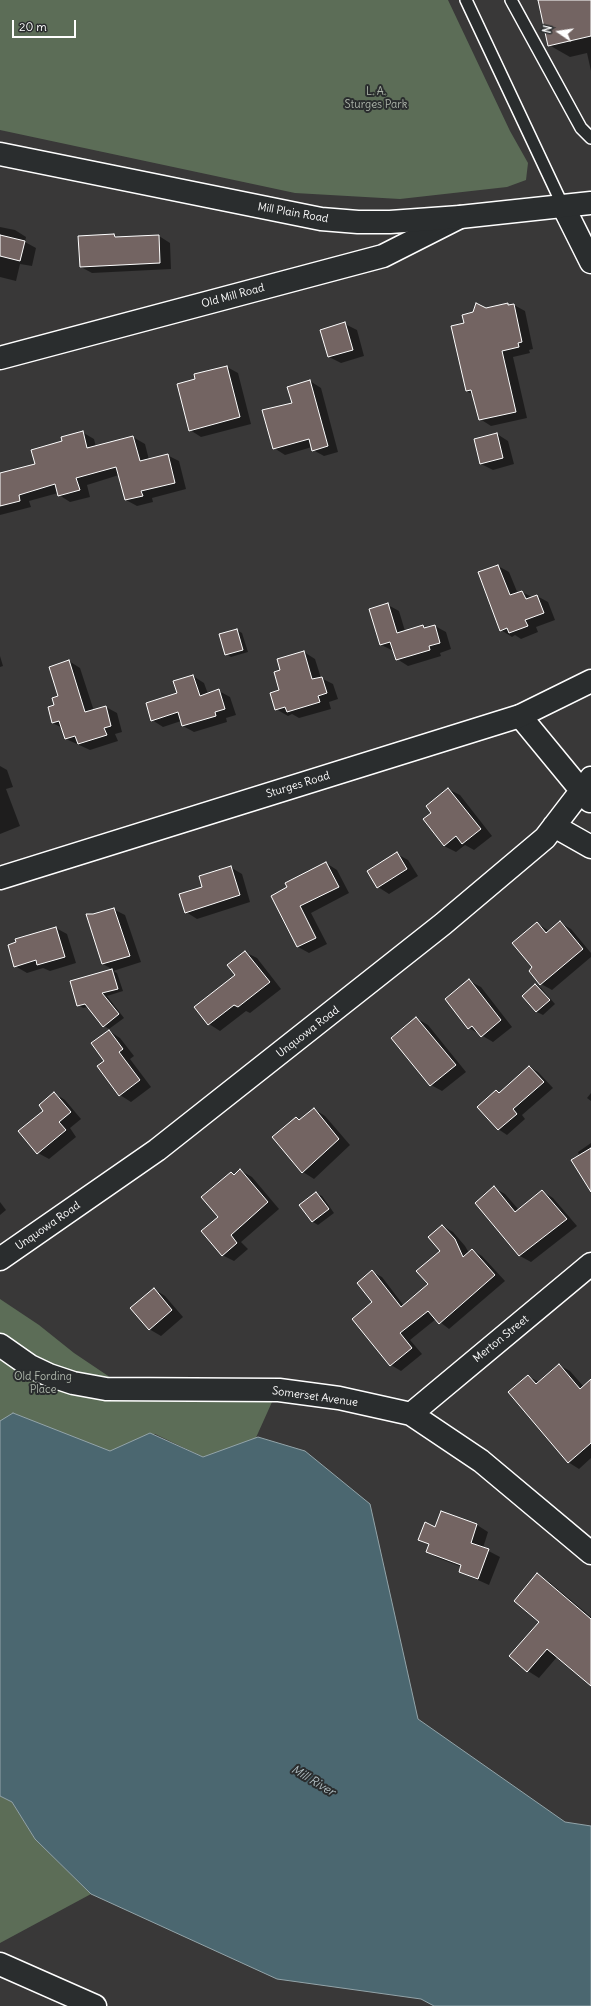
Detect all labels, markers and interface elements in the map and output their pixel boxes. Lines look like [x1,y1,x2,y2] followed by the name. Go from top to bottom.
[14,12,78,38] scale bar
[539,12,579,52] north arrow
[19,19,47,34] text: 20 m
[540,24,555,35] text: N
[345,85,407,111] park label: L. A. Sturges Park
[257,200,329,226] street label: Mill Plain Road
[200,281,266,311] street label: Old Mill Road
[265,769,331,801] street label: Sturges Road
[274,1003,342,1061] street label: Unquowa Road
[13,1199,83,1253] street label: Unquowa Road
[471,1313,531,1365] street label: Merton Street
[14,1370,72,1396] park label: Old Fording Place
[271,1384,359,1410] street label: Somerset Avenue
[289,1762,337,1800] water label: Mill River

